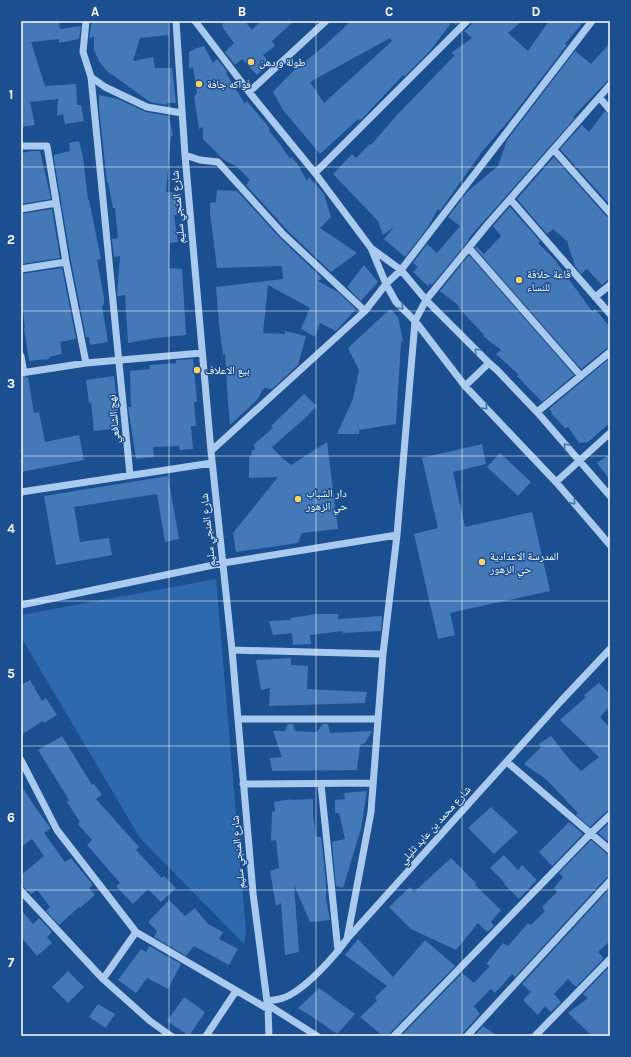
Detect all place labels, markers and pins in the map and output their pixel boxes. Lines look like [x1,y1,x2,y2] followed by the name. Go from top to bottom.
[259,56,306,69] place label: طولة و دهن
[246,57,256,67] marker: طولة و دهن
[207,78,251,91] place label: فواكه جافة
[194,79,204,89] marker: فواكه جافة
[527,268,571,294] place label: قاعة حلاقة للنساء
[514,275,524,285] marker: قاعة حلاقة للنساء
[205,364,250,377] place label: بيع الاعلاف
[192,365,202,375] marker: بيع الاعلاف
[305,487,348,514] place label: دار الشباب حي الزهور
[293,494,303,504] marker: دار الشباب حي الزهور
[489,550,559,577] place label: المدرسة الاعدادية حي الزهور
[477,557,487,567] marker: المدرسة الاعدادية حي الزهور

